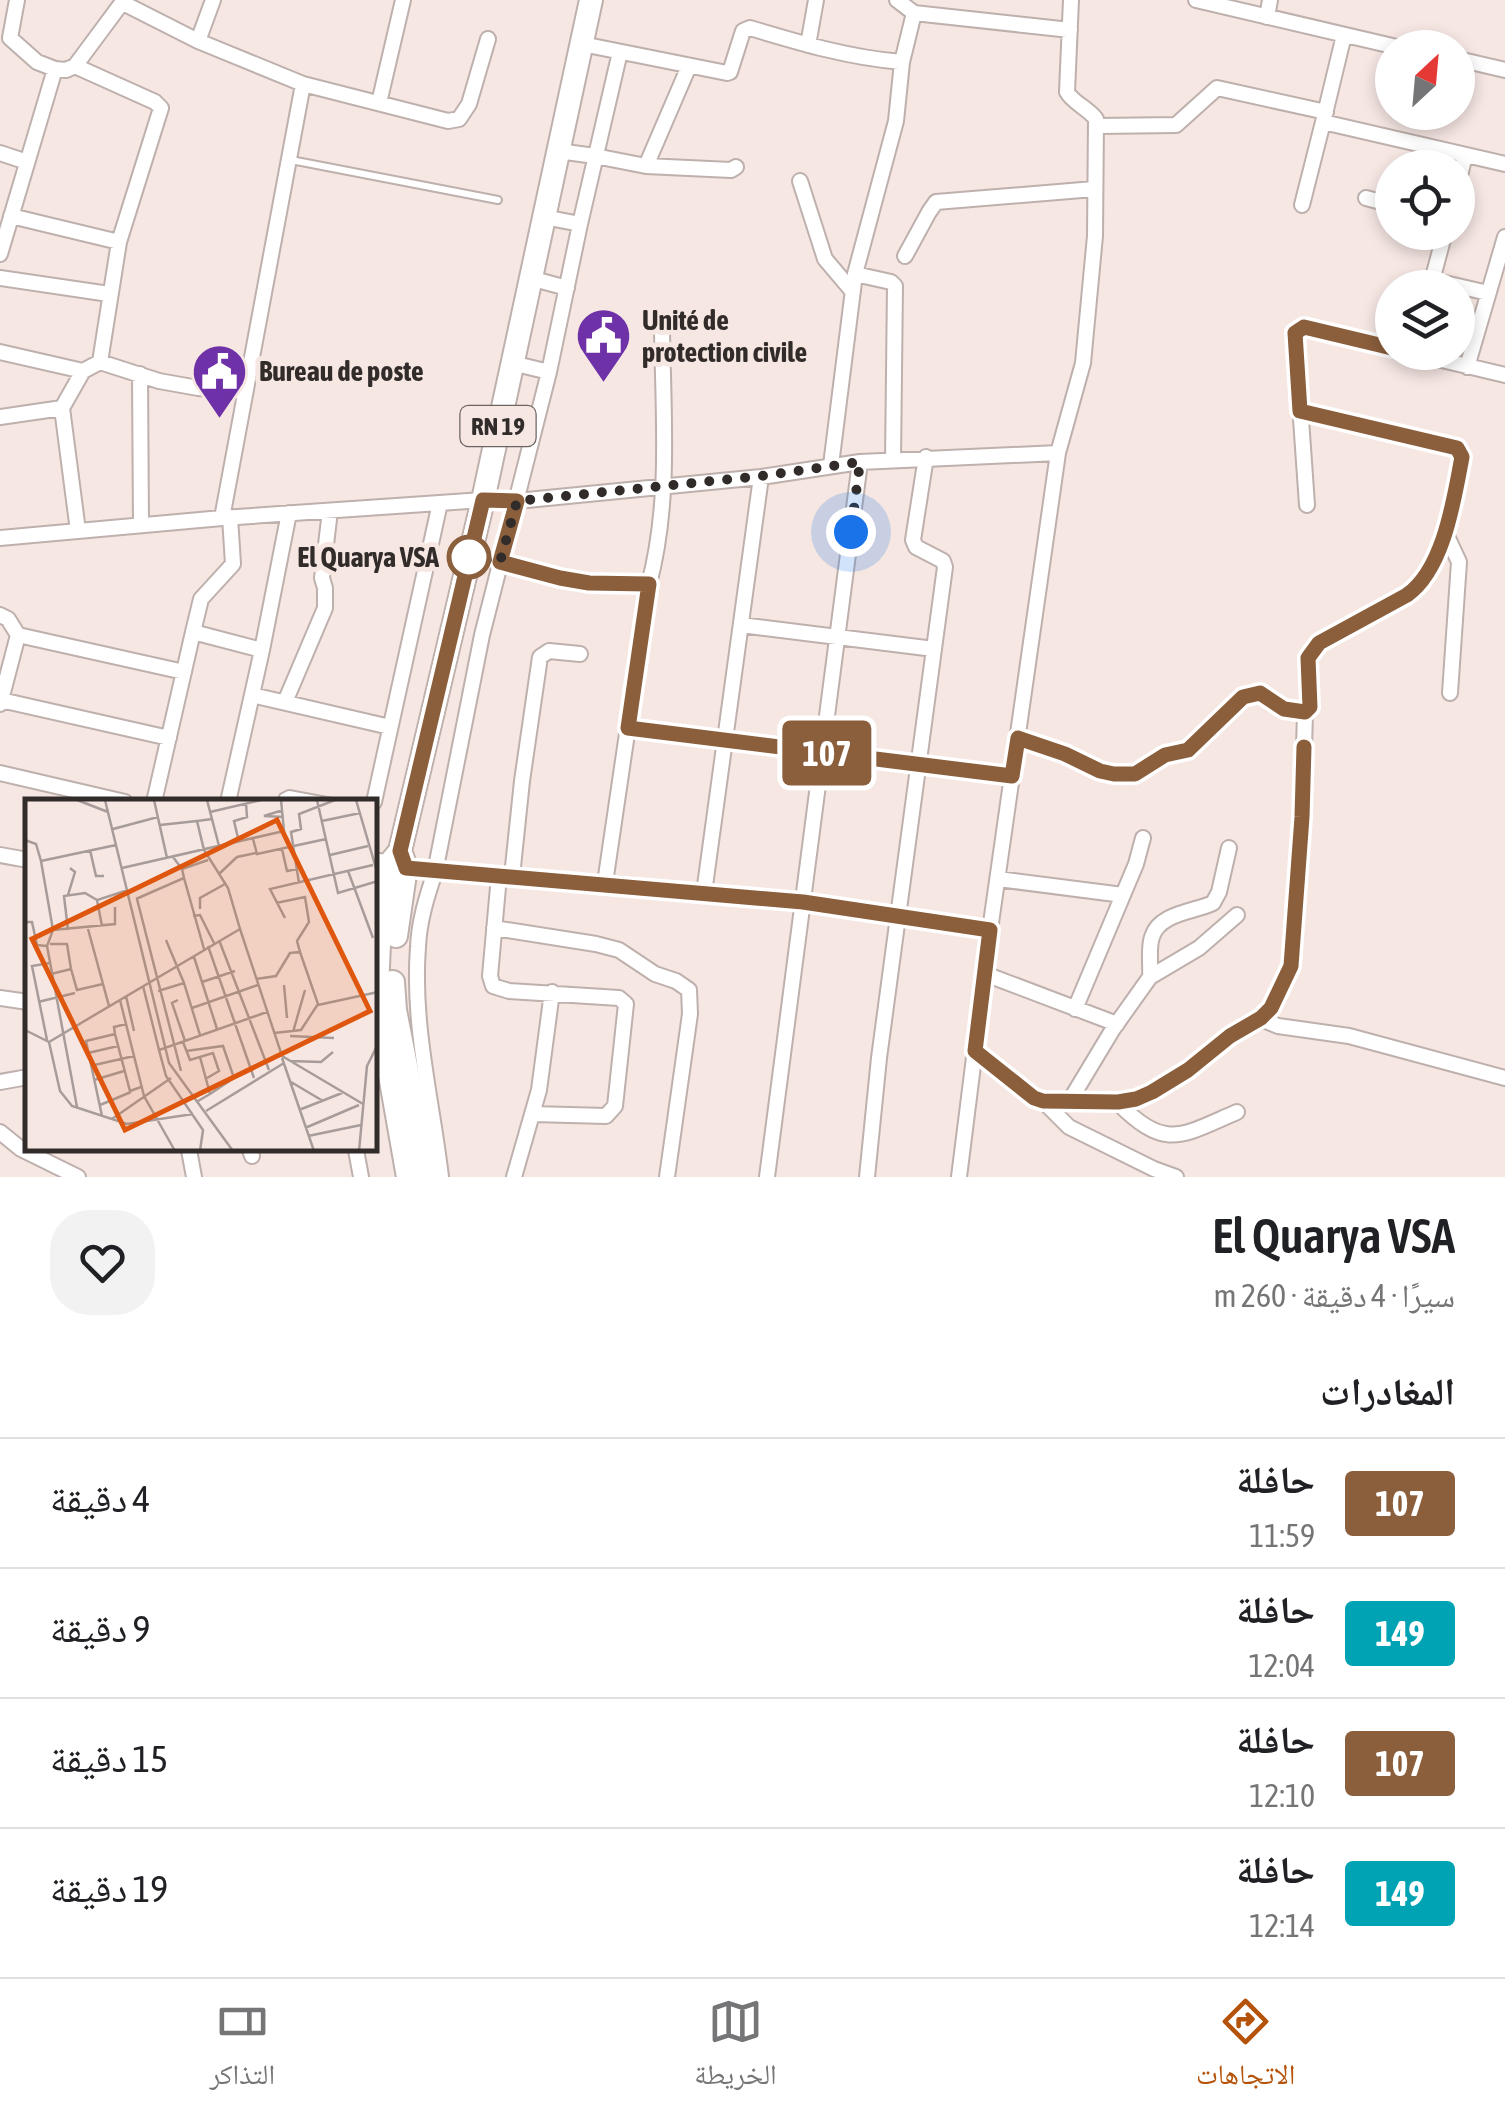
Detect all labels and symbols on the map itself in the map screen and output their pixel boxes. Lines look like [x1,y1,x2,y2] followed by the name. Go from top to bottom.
[1375,30,1475,130] north arrow
[642,304,807,368] place label: Unité de protection civile
[573,306,633,385] public building icon: Unité de protection civile
[190,341,250,420] public building icon: Bureau de poste
[259,355,424,387] place label: Bureau de poste
[460,406,536,446] road number: RN 19
[826,507,876,557] your location
[448,536,490,578] marker: El Quarya VSA
[297,541,439,573] place label: El Quarya VSA
[770,720,884,786] line badge: 107
[25,799,378,1152] inset map

